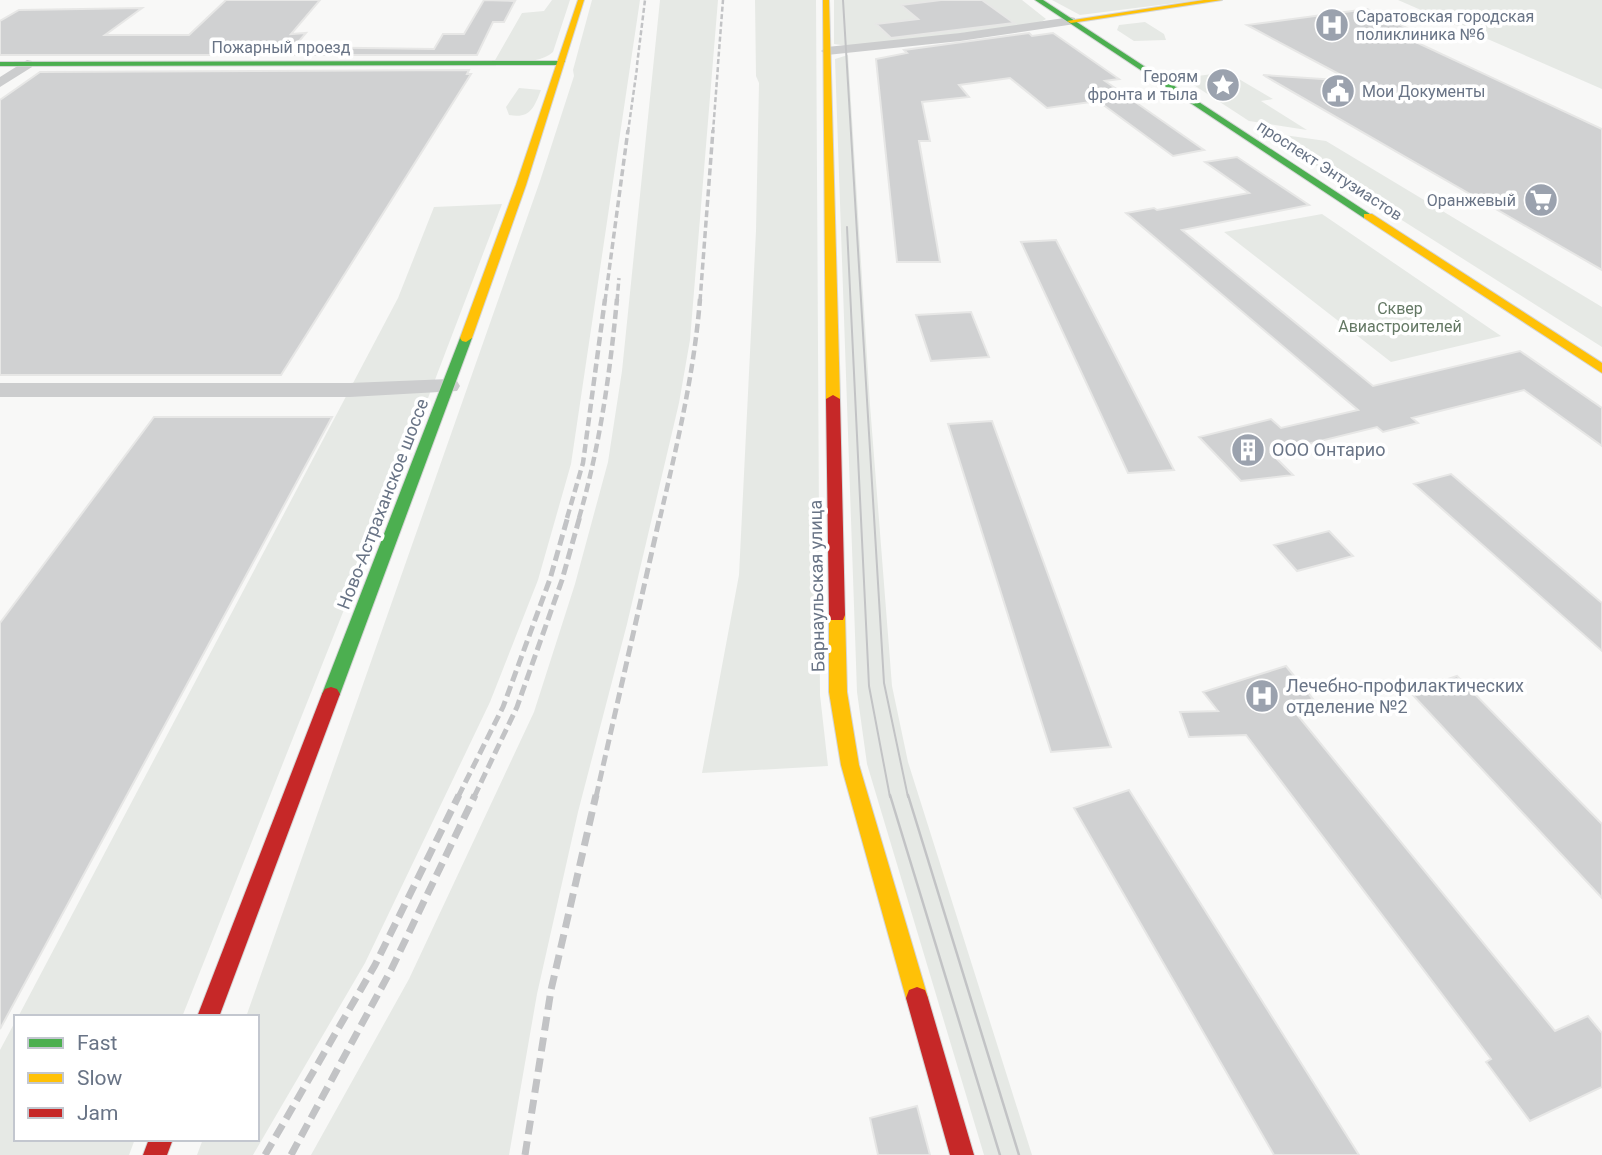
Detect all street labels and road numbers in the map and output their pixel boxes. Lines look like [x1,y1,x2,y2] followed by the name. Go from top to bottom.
[212,38,351,57] street label: Пожарный проезд
[1254,116,1406,224] street label: проспект Энтузиастов
[333,396,432,612] street label: Ново-Астраханское шоссе
[804,500,829,672] street label: Барнаульская улица

